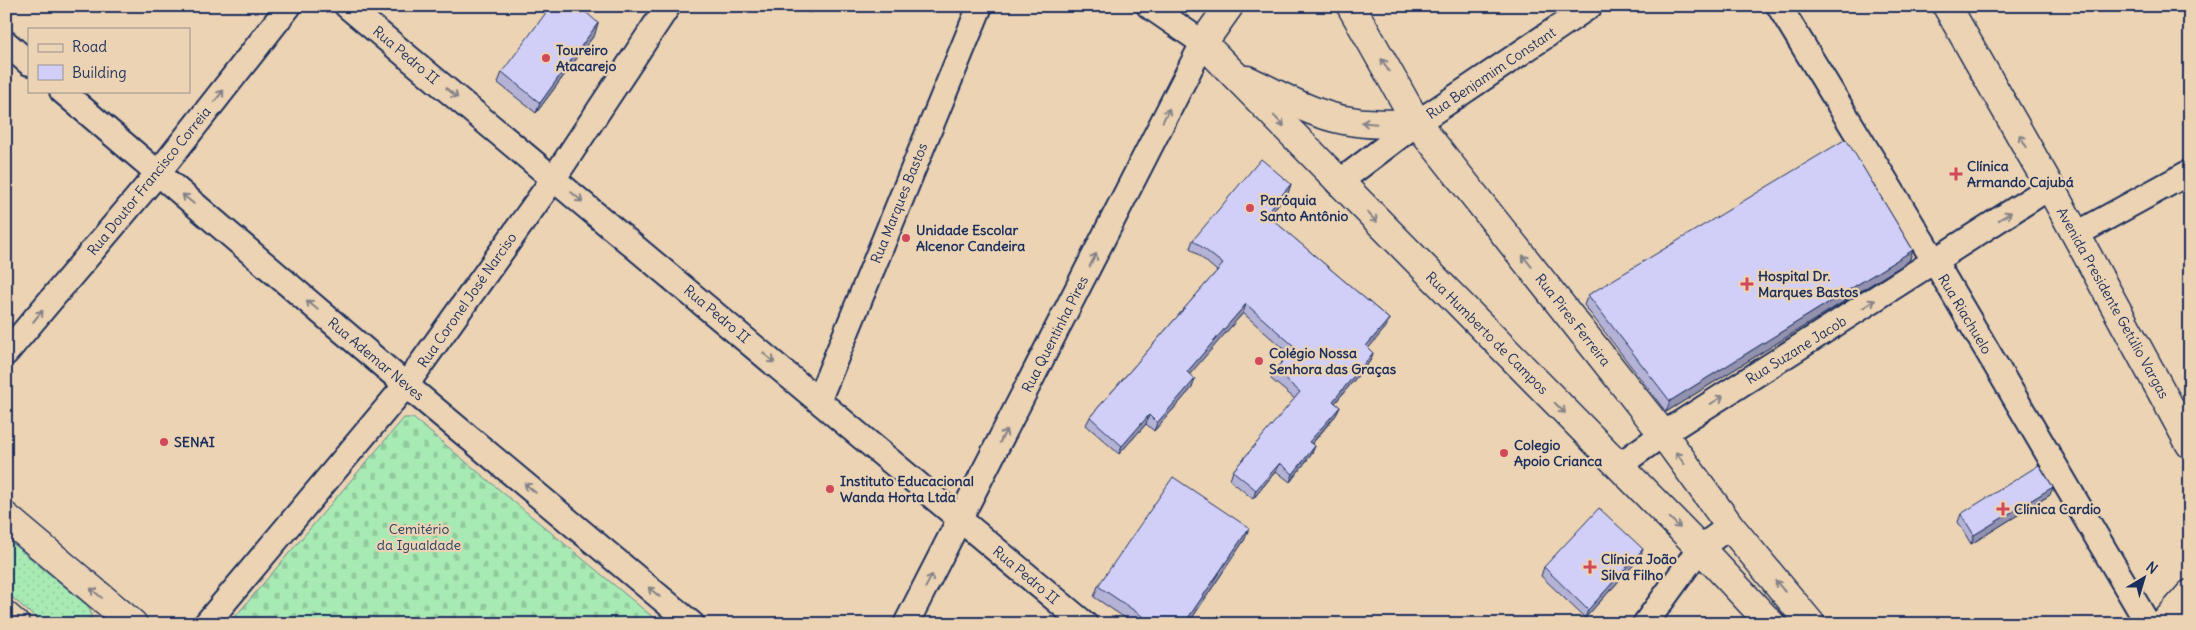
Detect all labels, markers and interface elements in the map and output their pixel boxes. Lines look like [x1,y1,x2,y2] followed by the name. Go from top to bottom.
[369,22,443,88] street label: Rua Pedro II
[1423,23,1559,123] street label: Rua Benjamim Constant
[28,28,190,92] legend
[72,37,107,56] text: Road
[556,41,616,75] place label: Toureiro Atacarejo
[540,52,552,64] marker: Toureiro Atacarejo
[1379,58,1389,73] one-way arrow
[72,63,127,82] text: Building
[446,88,459,99] one-way arrow
[213,90,224,103] one-way arrow
[83,103,215,259] street label: Rua Doutor Francisco Correia
[1162,108,1171,123] one-way arrow
[1273,114,1285,127] one-way arrow
[1361,118,1377,127] one-way arrow
[2018,134,2028,148] one-way arrow
[867,140,931,266] street label: Rua Marques Bastos
[1967,157,2074,191] place label: Clínica Armando Cajubá
[1949,167,1963,181] marker: Clínica Armando Cajubá
[571,191,584,203] one-way arrow
[1260,191,1348,225] place label: Paróquia Santo Antônio
[182,194,195,205] one-way arrow
[1244,202,1256,214] marker: Paróquia Santo Antônio
[2053,204,2173,402] street label: Avenida Presidente Getúlio Vargas
[1366,211,1378,223] one-way arrow
[1998,211,2012,221] one-way arrow
[916,221,1025,255] place label: Unidade Escolar Alcenor Candeira
[414,229,521,371] street label: Rua Coronel José Narciso
[900,232,912,244] marker: Unidade Escolar Alcenor Candeira
[1089,253,1098,268] one-way arrow
[1521,255,1532,268] one-way arrow
[1758,267,1859,301] place label: Hospital Dr. Marques Bastos
[1422,268,1552,398] street label: Rua Humberto de Campos
[1531,270,1615,370] street label: Rua Pires Ferreira
[1934,271,1996,357] street label: Rua Riachuelo
[1018,273,1092,395] street label: Rua Quentinha Pires
[1740,277,1754,291] marker: Hospital Dr. Marques Bastos
[680,281,754,347] street label: Rua Pedro II
[305,299,318,310] one-way arrow
[1861,299,1875,309] one-way arrow
[32,310,43,323] one-way arrow
[1742,312,1850,388] street label: Rua Suzane Jacob
[324,314,428,404] street label: Rua Ademar Neves
[1269,344,1397,378] place label: Colégio Nossa Senhora das Graças
[762,352,775,363] one-way arrow
[1253,355,1265,367] marker: Colégio Nossa Senhora das Graças
[1709,395,1723,405] one-way arrow
[1554,401,1566,413] one-way arrow
[999,429,1008,444] one-way arrow
[174,433,215,451] place label: SENAI
[158,436,170,448] marker: SENAI
[1514,436,1602,470] place label: Colegio Apoio Crianca
[1498,447,1510,459] marker: Colegio Apoio Crianca
[1675,451,1685,465] one-way arrow
[840,472,974,506] place label: Instituto Educacional Wanda Horta Ltda
[523,483,536,494] one-way arrow
[824,483,836,495] marker: Instituto Educacional Wanda Horta Ltda
[2014,500,2101,518] place label: Clínica Cardio
[1996,502,2010,516] marker: Clínica Cardio
[1669,517,1681,529] one-way arrow
[377,520,461,554] park label: Cemitério da Igualdade
[989,542,1063,608] street label: Rua Pedro II
[1601,550,1677,584] place label: Clínica João Silva Filho
[2118,552,2168,602] north arrow
[2143,558,2161,578] text: N
[1583,560,1597,574] marker: Clínica João Silva Filho
[924,573,934,588] one-way arrow
[1774,580,1786,593] one-way arrow
[89,587,102,598] one-way arrow
[648,587,661,598] one-way arrow

